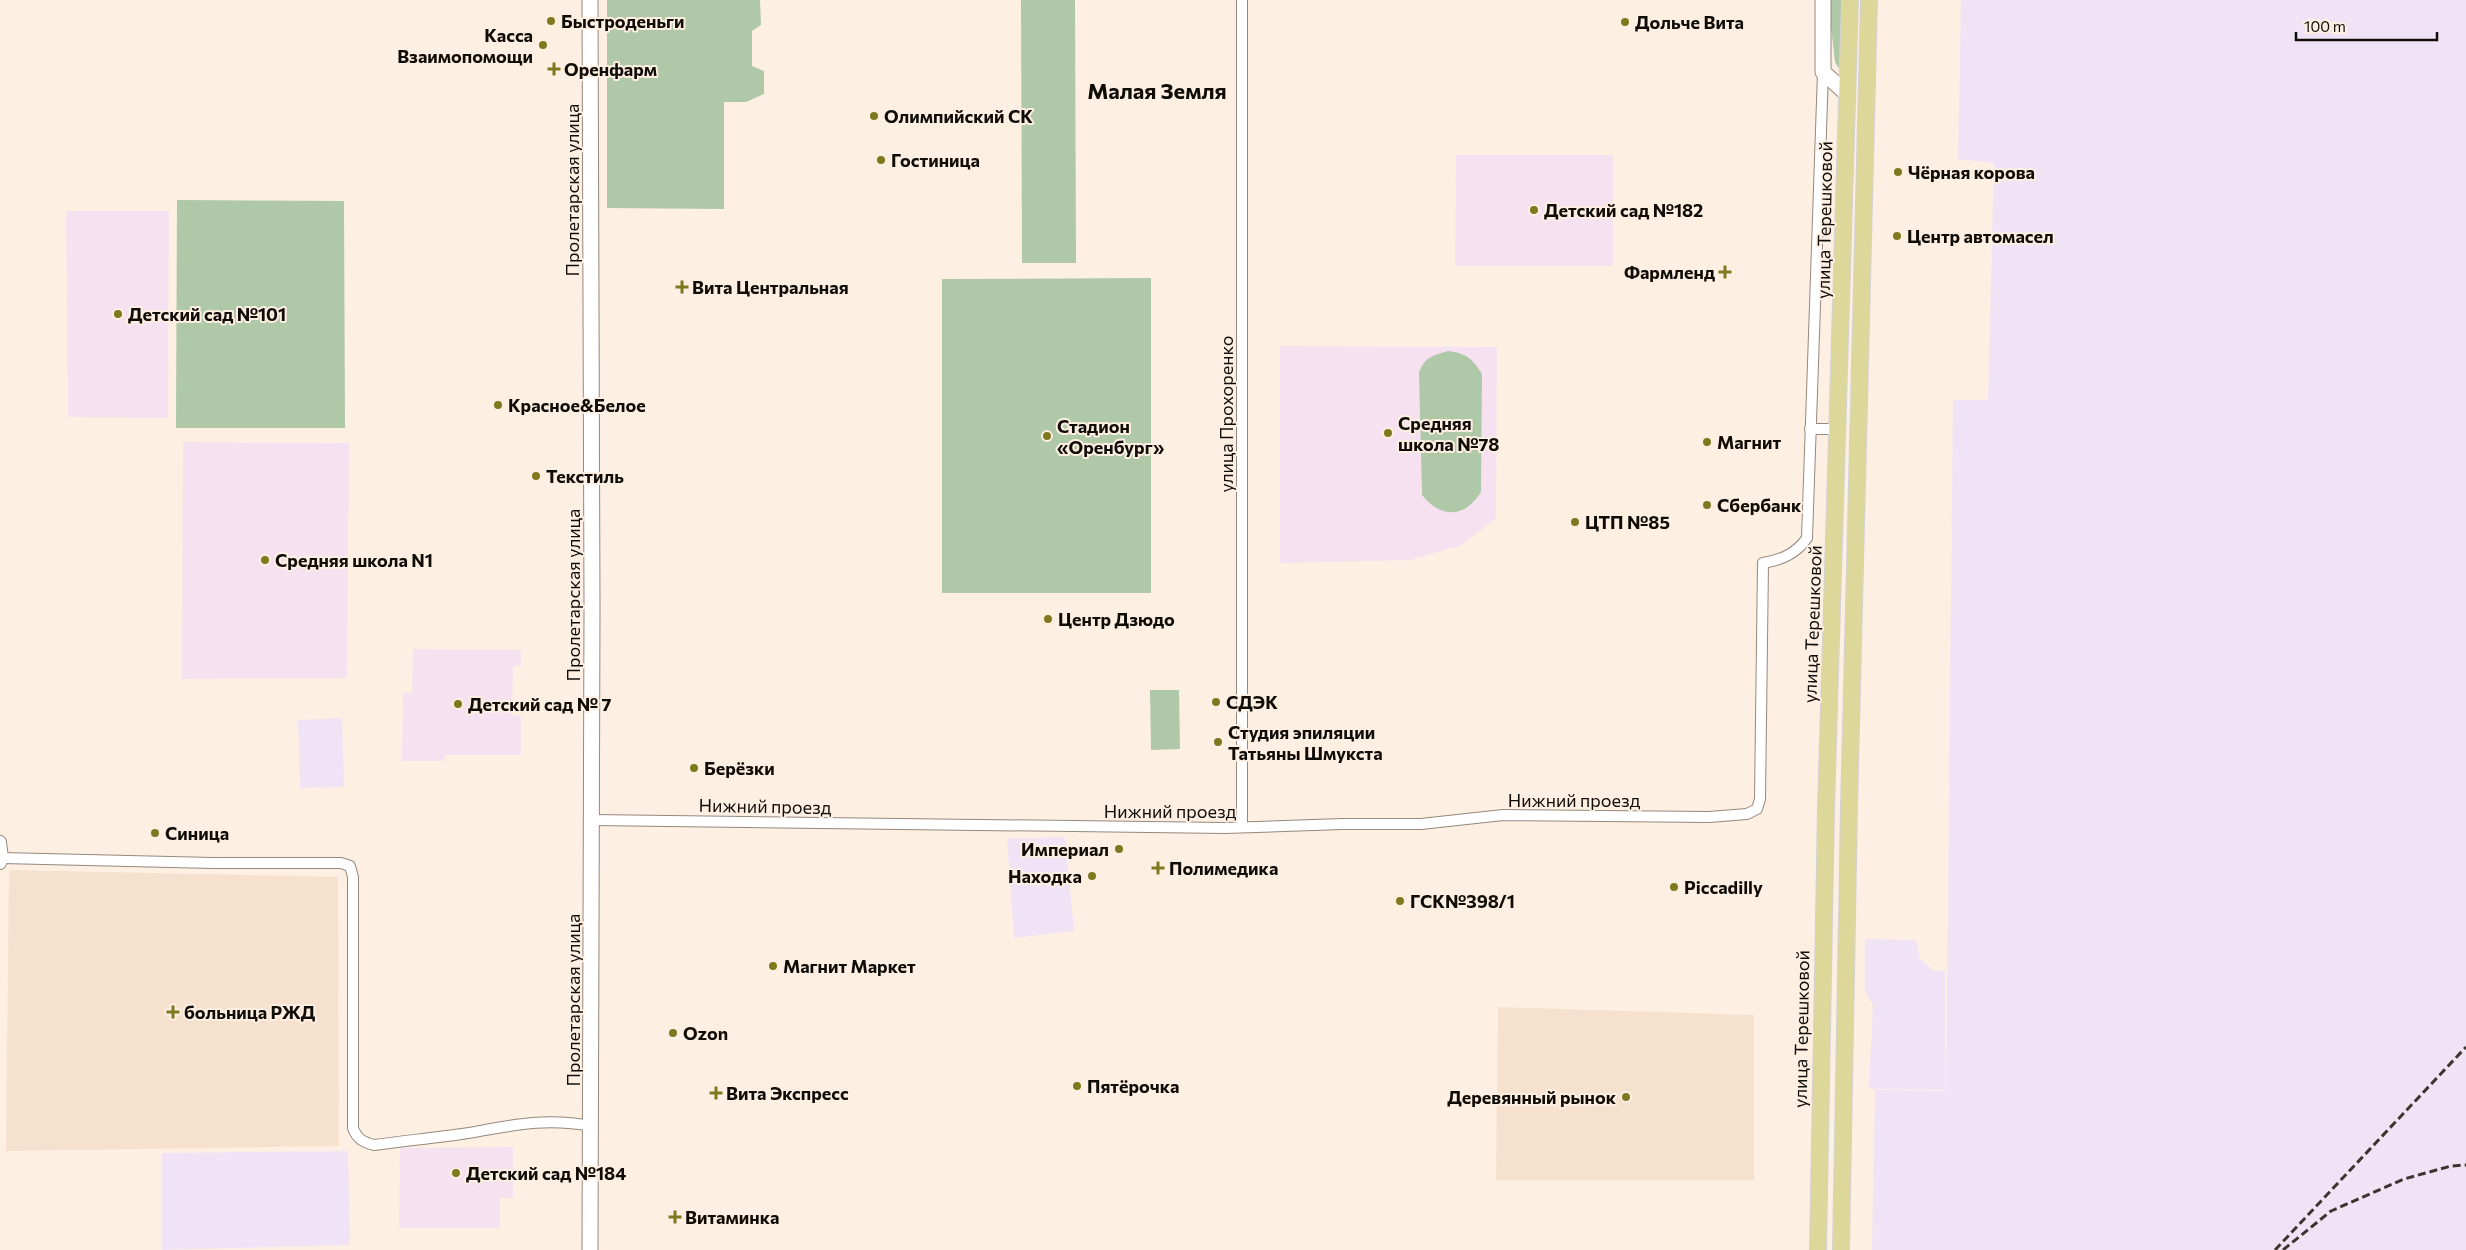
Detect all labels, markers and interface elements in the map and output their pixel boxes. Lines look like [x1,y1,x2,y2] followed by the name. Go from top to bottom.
[561,10,685,32] place label: Быстроденьги
[2296,10,2437,42] scale bar
[1635,11,1744,33] place label: Дольче Вита
[545,15,557,27] marker: Быстроденьги
[1619,16,1631,28] marker: Дольче Вита
[2304,17,2346,35] text: 100 m
[397,24,533,67] place label: Касса Взаимопомощи
[537,39,549,51] marker: Касса Взаимопомощи
[564,58,657,80] place label: Оренфарм
[548,63,560,75] marker: Оренфарм
[1087,77,1227,104] district label: Малая Земля
[561,104,583,276] street label: Пролетарская улица
[884,105,1033,127] place label: Олимпийский СК
[868,110,880,122] marker: Олимпийский СК
[1812,141,1836,299] street label: улица Терешковой
[891,149,980,171] place label: Гостиница
[875,154,887,166] marker: Гостиница
[1908,161,2035,183] place label: Чёрная корова
[1892,166,1904,178] marker: Чёрная корова
[1544,199,1703,221] place label: Детский сад №182
[1528,204,1540,216] marker: Детский сад №182
[1907,225,2054,247] place label: Центр автомасел
[1891,230,1903,242] marker: Центр автомасел
[1624,261,1715,283] place label: Фармленд
[1719,266,1731,278] marker: Фармленд
[692,276,849,298] place label: Вита Центральная
[676,281,688,293] marker: Вита Центральная
[128,303,286,325] place label: Детский сад №101
[112,308,124,320] marker: Детский сад №101
[1215,335,1237,493] street label: улица Прохоренко
[508,394,646,416] place label: Красное&Белое
[492,399,504,411] marker: Красное&Белое
[1398,412,1499,455] place label: Средняя школа №78
[1057,415,1165,458] place label: Стадион «Оренбург»
[1382,427,1394,439] marker: Средняя школа №78
[1041,430,1053,442] marker: Стадион «Оренбург»
[1717,431,1781,453] place label: Магнит
[1701,436,1713,448] marker: Магнит
[546,465,624,487] place label: Текстиль
[530,470,542,482] marker: Текстиль
[1717,494,1802,516] place label: Сбербанк
[1701,499,1713,511] marker: Сбербанк
[562,509,584,681] street label: Пролетарская улица
[1585,511,1670,533] place label: ЦТП №85
[1569,516,1581,528] marker: ЦТП №85
[1798,545,1826,703] street label: улица Терешковой
[275,549,433,571] place label: Средняя школа N1
[259,554,271,566] marker: Средняя школа N1
[1058,608,1175,630] place label: Центр Дзюдо
[1042,613,1054,625] marker: Центр Дзюдо
[1226,691,1278,713] place label: СДЭК
[468,693,611,715] place label: Детский сад № 7
[1210,696,1222,708] marker: СДЭК
[452,698,464,710] marker: Детский сад № 7
[1228,721,1383,764] place label: Студия эпиляции Татьяны Шмукста
[1212,736,1224,748] marker: Студия эпиляции Татьяны Шмукста
[704,757,775,779] place label: Берёзки
[688,762,700,774] marker: Берёзки
[1508,789,1641,811] street label: Нижний проезд
[698,794,832,818] street label: Нижний проезд
[1104,800,1237,822] street label: Нижний проезд
[165,822,229,844] place label: Синица
[149,827,161,839] marker: Синица
[1021,838,1109,860] place label: Империал
[1113,843,1125,855] marker: Империал
[1169,857,1278,879] place label: Полимедика
[1151,861,1165,875] marker: Полимедика
[1008,865,1082,887] place label: Находка
[1086,870,1098,882] marker: Находка
[1684,876,1763,898] place label: Piccadilly
[1668,881,1680,893] marker: Piccadilly
[1410,890,1515,912] place label: ГСК№398/1
[1394,895,1406,907] marker: ГСК№398/1
[562,914,584,1086] street label: Пролетарская улица
[1789,950,1813,1108] street label: улица Терешковой
[783,955,916,977] place label: Магнит Маркет
[767,960,779,972] marker: Магнит Маркет
[184,1001,316,1023] place label: больница РЖД
[166,1005,180,1019] marker: больница РЖД
[683,1022,728,1044] place label: Ozon
[667,1027,679,1039] marker: Ozon
[1087,1075,1179,1097] place label: Пятёрочка
[1071,1080,1083,1092] marker: Пятёрочка
[726,1082,849,1104] place label: Вита Экспресс
[1447,1086,1617,1108] place label: Деревянный рынок
[710,1087,722,1099] marker: Вита Экспресс
[1620,1091,1632,1103] marker: Деревянный рынок
[466,1162,626,1184] place label: Детский сад №184
[450,1167,462,1179] marker: Детский сад №184
[685,1206,779,1228] place label: Витаминка
[669,1211,681,1223] marker: Витаминка

